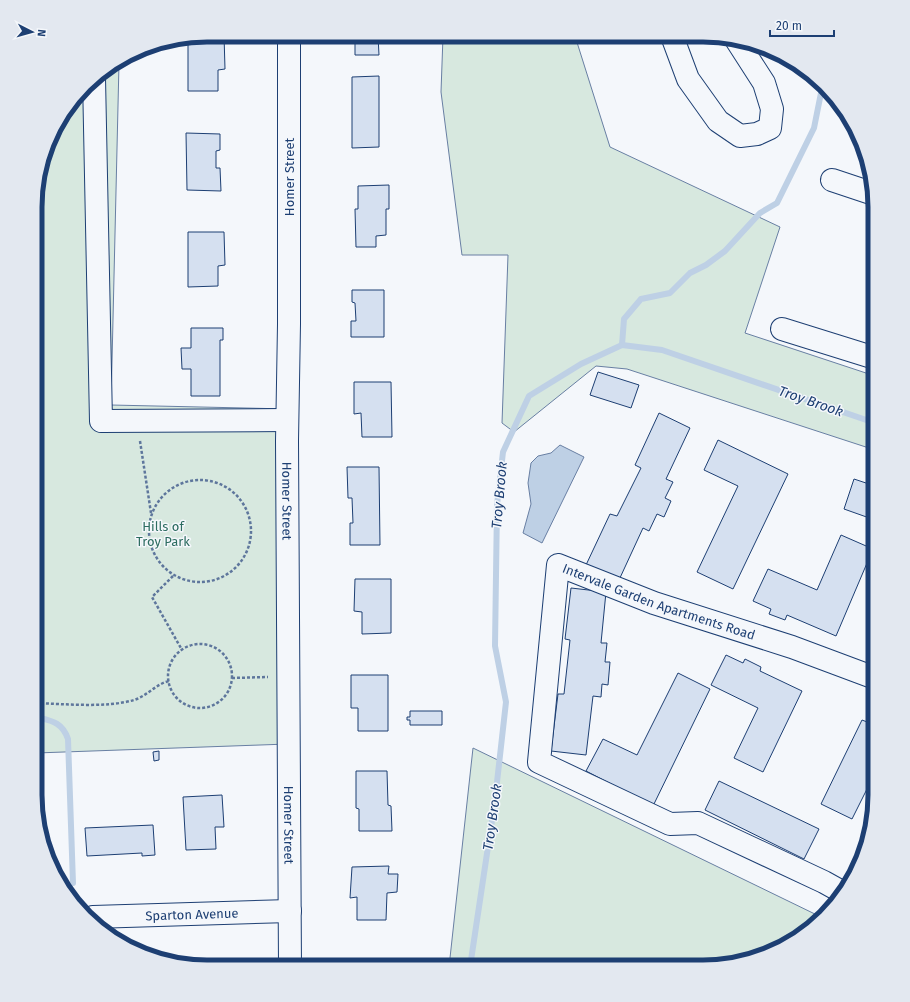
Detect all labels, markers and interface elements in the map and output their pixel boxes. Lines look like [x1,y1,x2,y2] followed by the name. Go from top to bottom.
[12,12,52,52] north arrow
[770,12,834,38] scale bar
[776,19,802,33] text: 20 m
[35,29,48,37] text: N
[282,137,297,216] street label: Homer Street
[776,382,846,421] water label: Troy Brook
[488,460,511,529] water label: Troy Brook
[279,462,295,541] street label: Homer Street
[136,519,190,549] park label: Hills of Troy Park
[560,561,757,643] street label: Intervale Garden Apartments Road
[479,782,506,852] water label: Troy Brook
[281,786,296,865] street label: Homer Street
[145,906,239,923] street label: Sparton Avenue

